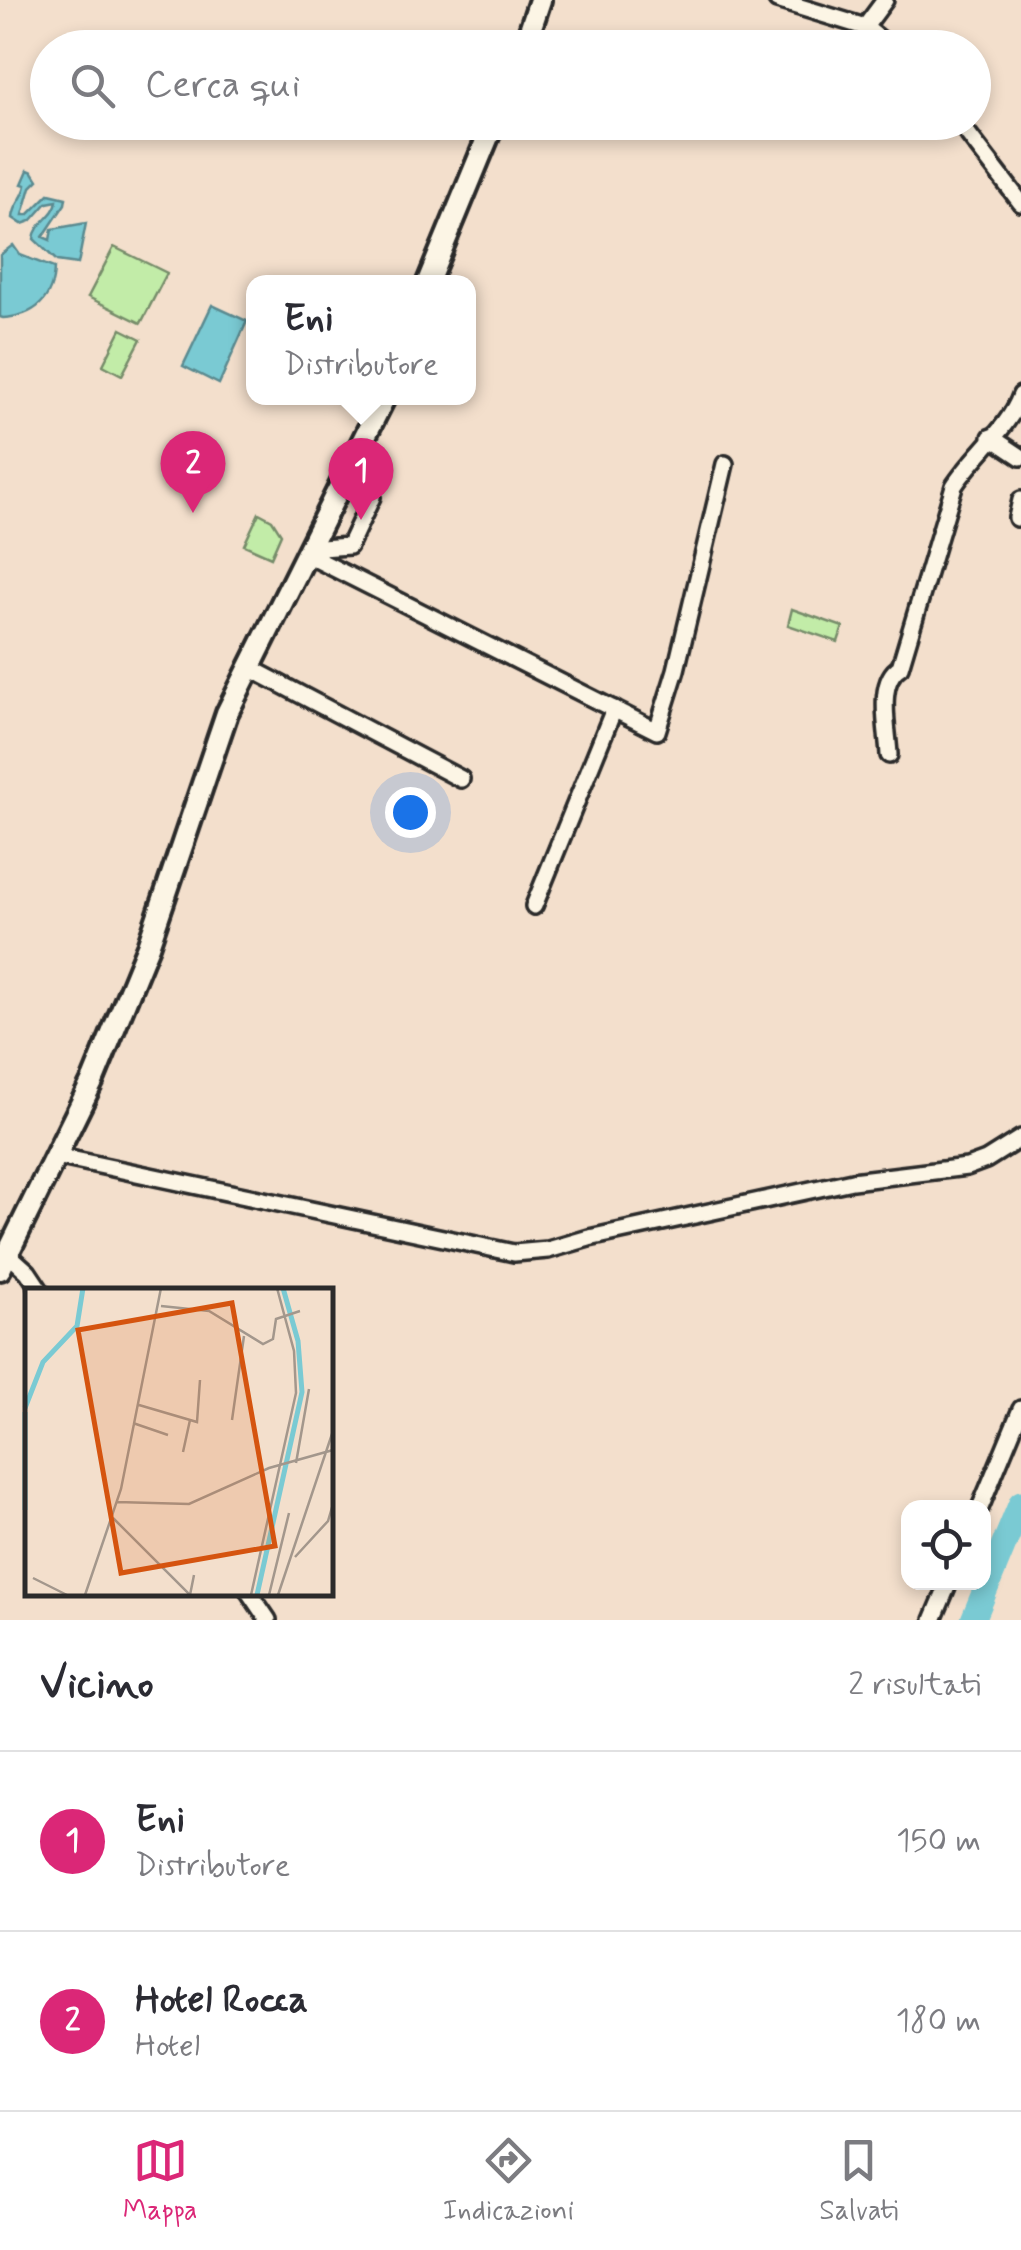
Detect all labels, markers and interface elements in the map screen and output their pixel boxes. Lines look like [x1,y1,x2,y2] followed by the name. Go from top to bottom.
[30,30,991,140] search box
[65,58,120,113] icon: search
[145,61,300,110] text: Cerca qui
[246,275,476,405] popup
[283,295,334,344] text: Eni
[283,344,439,386] text: Distributore
[160,430,226,513] pin: 2
[328,438,394,520] pin: 1
[385,787,436,838] your location
[25,1288,332,1595] inset map
[901,1500,991,1590] map controls
[901,1500,991,1590] button: locate
[40,1658,154,1713] text: Vicino
[848,1664,981,1706] text: 2 risultati
[135,1796,185,1845] text: Eni
[65,1820,80,1862] text: 1
[896,1820,981,1862] text: 150 m
[135,1845,290,1887] text: Distributore
[135,1976,308,2025] text: Hotel Rocca
[65,2000,80,2042] text: 2
[896,2000,981,2042] text: 180 m
[135,2025,200,2067] text: Hotel
[123,2133,198,2230] tab: Mappa
[443,2133,574,2230] tab: Indicazioni
[819,2133,898,2230] tab: Salvati

